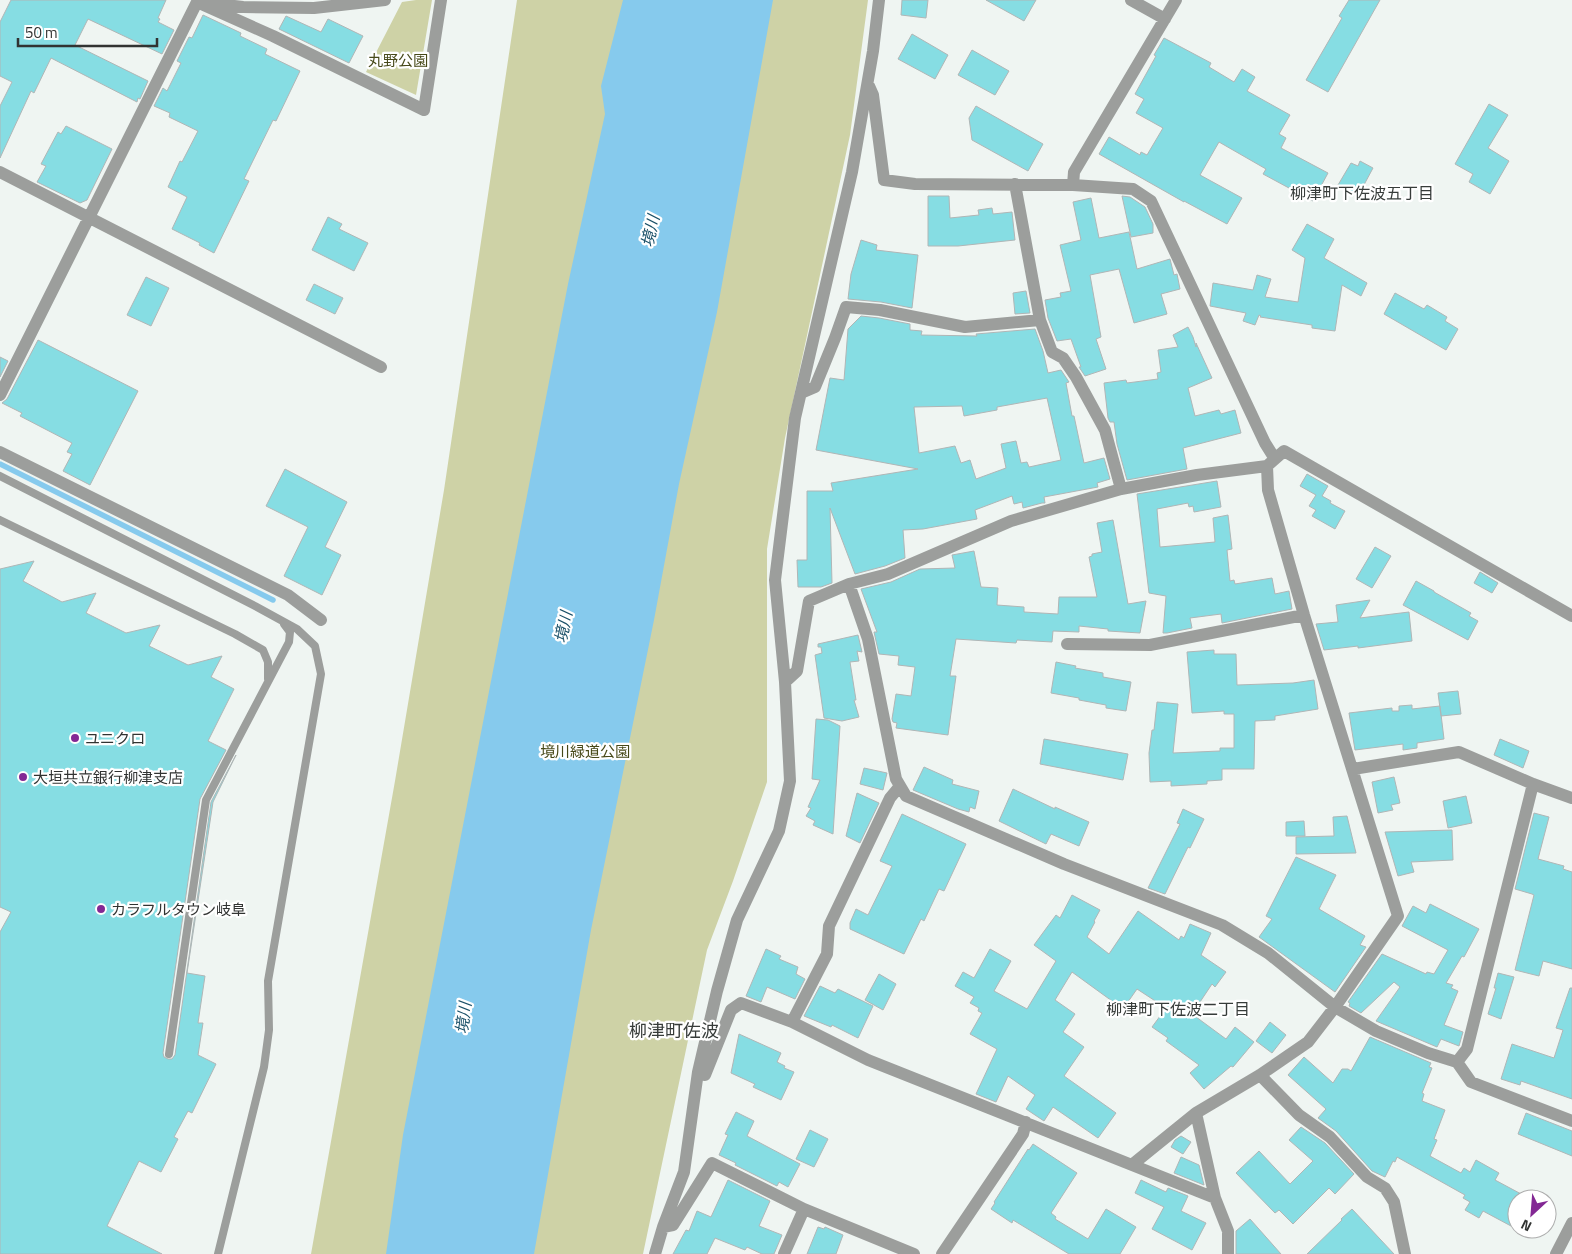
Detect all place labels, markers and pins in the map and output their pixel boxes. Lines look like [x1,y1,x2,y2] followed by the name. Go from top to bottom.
[85,727,145,750] place label: ユニクロ
[69,732,81,744] marker: ユニクロ
[33,766,183,789] place label: 大垣共立銀行柳津支店
[17,771,29,783] marker: 大垣共立銀行柳津支店
[111,898,246,921] place label: カラフルタウン岐阜
[95,903,107,915] marker: カラフルタウン岐阜

